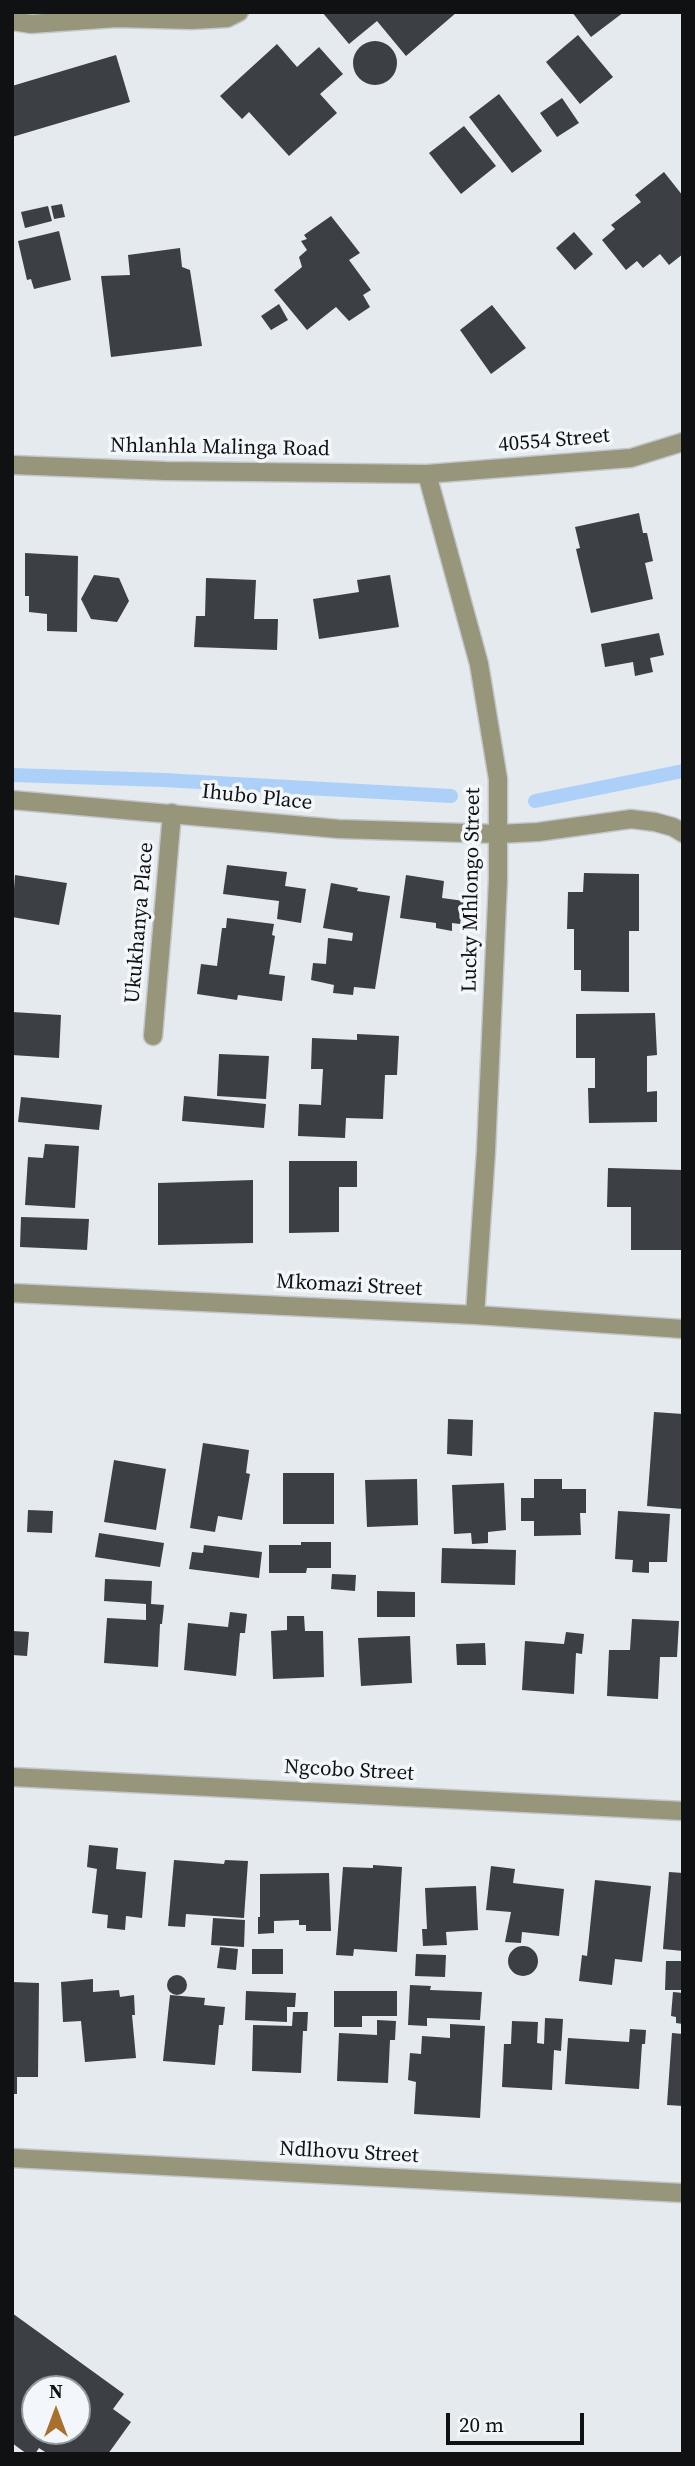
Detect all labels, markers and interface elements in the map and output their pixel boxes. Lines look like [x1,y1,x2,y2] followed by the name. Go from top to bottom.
[497,424,611,458] street label: 40554 Street
[110,433,330,463] street label: Nhlanhla Malinga Road
[200,780,314,816] street label: Ihubo Place
[458,787,486,993] street label: Lucky Mhlongo Street
[120,841,160,1005] street label: Ukukhanya Place
[275,1270,423,1302] street label: Mkomazi Street
[283,1755,415,1787] street label: Ngcobo Street
[279,2137,419,2169] street label: Ndlhovu Street
[21,2375,91,2445] north arrow
[49,2378,63,2404] text: N
[450,2400,588,2444] scale bar
[459,2410,504,2439] text: 20 m

